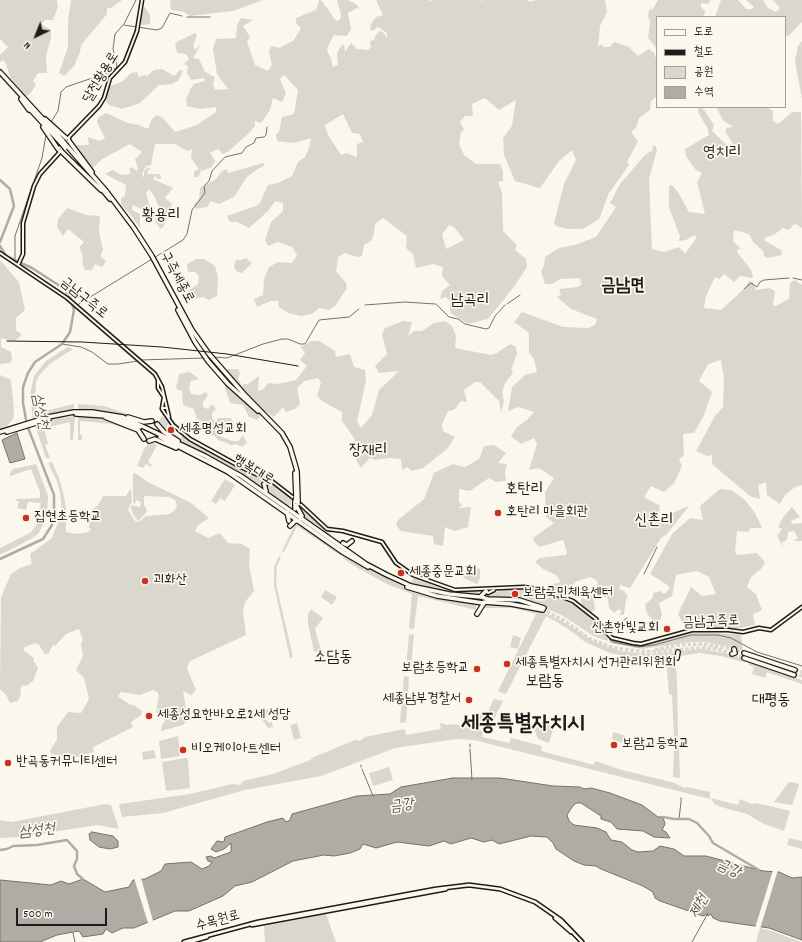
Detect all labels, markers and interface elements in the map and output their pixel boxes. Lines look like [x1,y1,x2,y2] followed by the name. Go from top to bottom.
[16,16,56,56] north arrow
[656,16,786,108] legend
[694,24,713,41] text: 도로
[20,37,35,52] text: N
[694,44,713,61] text: 철도
[80,50,124,106] street label: 달전황용로
[694,64,713,81] text: 공원
[694,84,713,101] text: 수역
[703,144,741,164] district label: 영치리
[142,207,180,227] district label: 황용리
[155,249,197,307] street label: 구즉세종로
[56,275,110,323] street label: 금남구즉로
[601,277,645,299] district label: 금남면
[451,292,489,312] district label: 남곡리
[27,393,51,431] water label: 삼성천
[179,422,247,438] place label: 세종명성교회
[166,425,176,435] marker: 세종명성교회
[349,442,387,462] district label: 장재리
[229,452,277,490] street label: 행복대로
[505,481,543,501] district label: 호탄리
[506,505,588,521] place label: 호탄리 마을회관
[493,508,503,518] marker: 호탄리 마을회관
[34,510,102,526] place label: 집현초등학교
[635,512,673,532] district label: 신촌리
[21,513,31,523] marker: 집현초등학교
[409,565,477,581] place label: 세종중문교회
[396,568,406,578] marker: 세종중문교회
[153,573,187,589] place label: 괴화산
[140,576,150,586] marker: 괴화산
[523,586,613,602] place label: 보람국민체육센터
[510,589,520,599] marker: 보람국민체육센터
[683,614,739,632] street label: 금남구즉로
[591,621,659,637] place label: 신촌한빛교회
[662,624,672,634] marker: 신촌한빛교회
[314,649,352,669] district label: 소담동
[515,656,676,672] place label: 세종특별자치시 선거관리위원회
[502,659,512,669] marker: 세종특별자치시 선거관리위원회
[401,661,469,677] place label: 보람초등학교
[472,664,482,674] marker: 보람초등학교
[526,673,564,693] district label: 보람동
[382,692,461,708] place label: 세종남부경찰서
[752,692,790,712] district label: 대평동
[464,695,474,705] marker: 세종남부경찰서
[157,708,290,724] place label: 세종성요한바오로2세 성당
[144,711,154,721] marker: 세종성요한바오로2세 성당
[461,713,585,739] district label: 세종특별자치시
[622,737,690,753] place label: 보람고등학교
[609,740,619,750] marker: 보람고등학교
[191,742,281,758] place label: 비오케이아트센터
[178,745,188,755] marker: 비오케이아트센터
[16,755,117,771] place label: 반곡동커뮤니티센터
[3,758,13,768] marker: 반곡동커뮤니티센터
[389,796,415,818] water label: 금강
[18,821,56,843] water label: 삼성천
[713,857,743,883] water label: 금강
[686,892,714,922] water label: 제천
[18,900,109,926] scale bar
[23,906,53,923] text: 500 m
[194,908,242,936] street label: 수목원로

